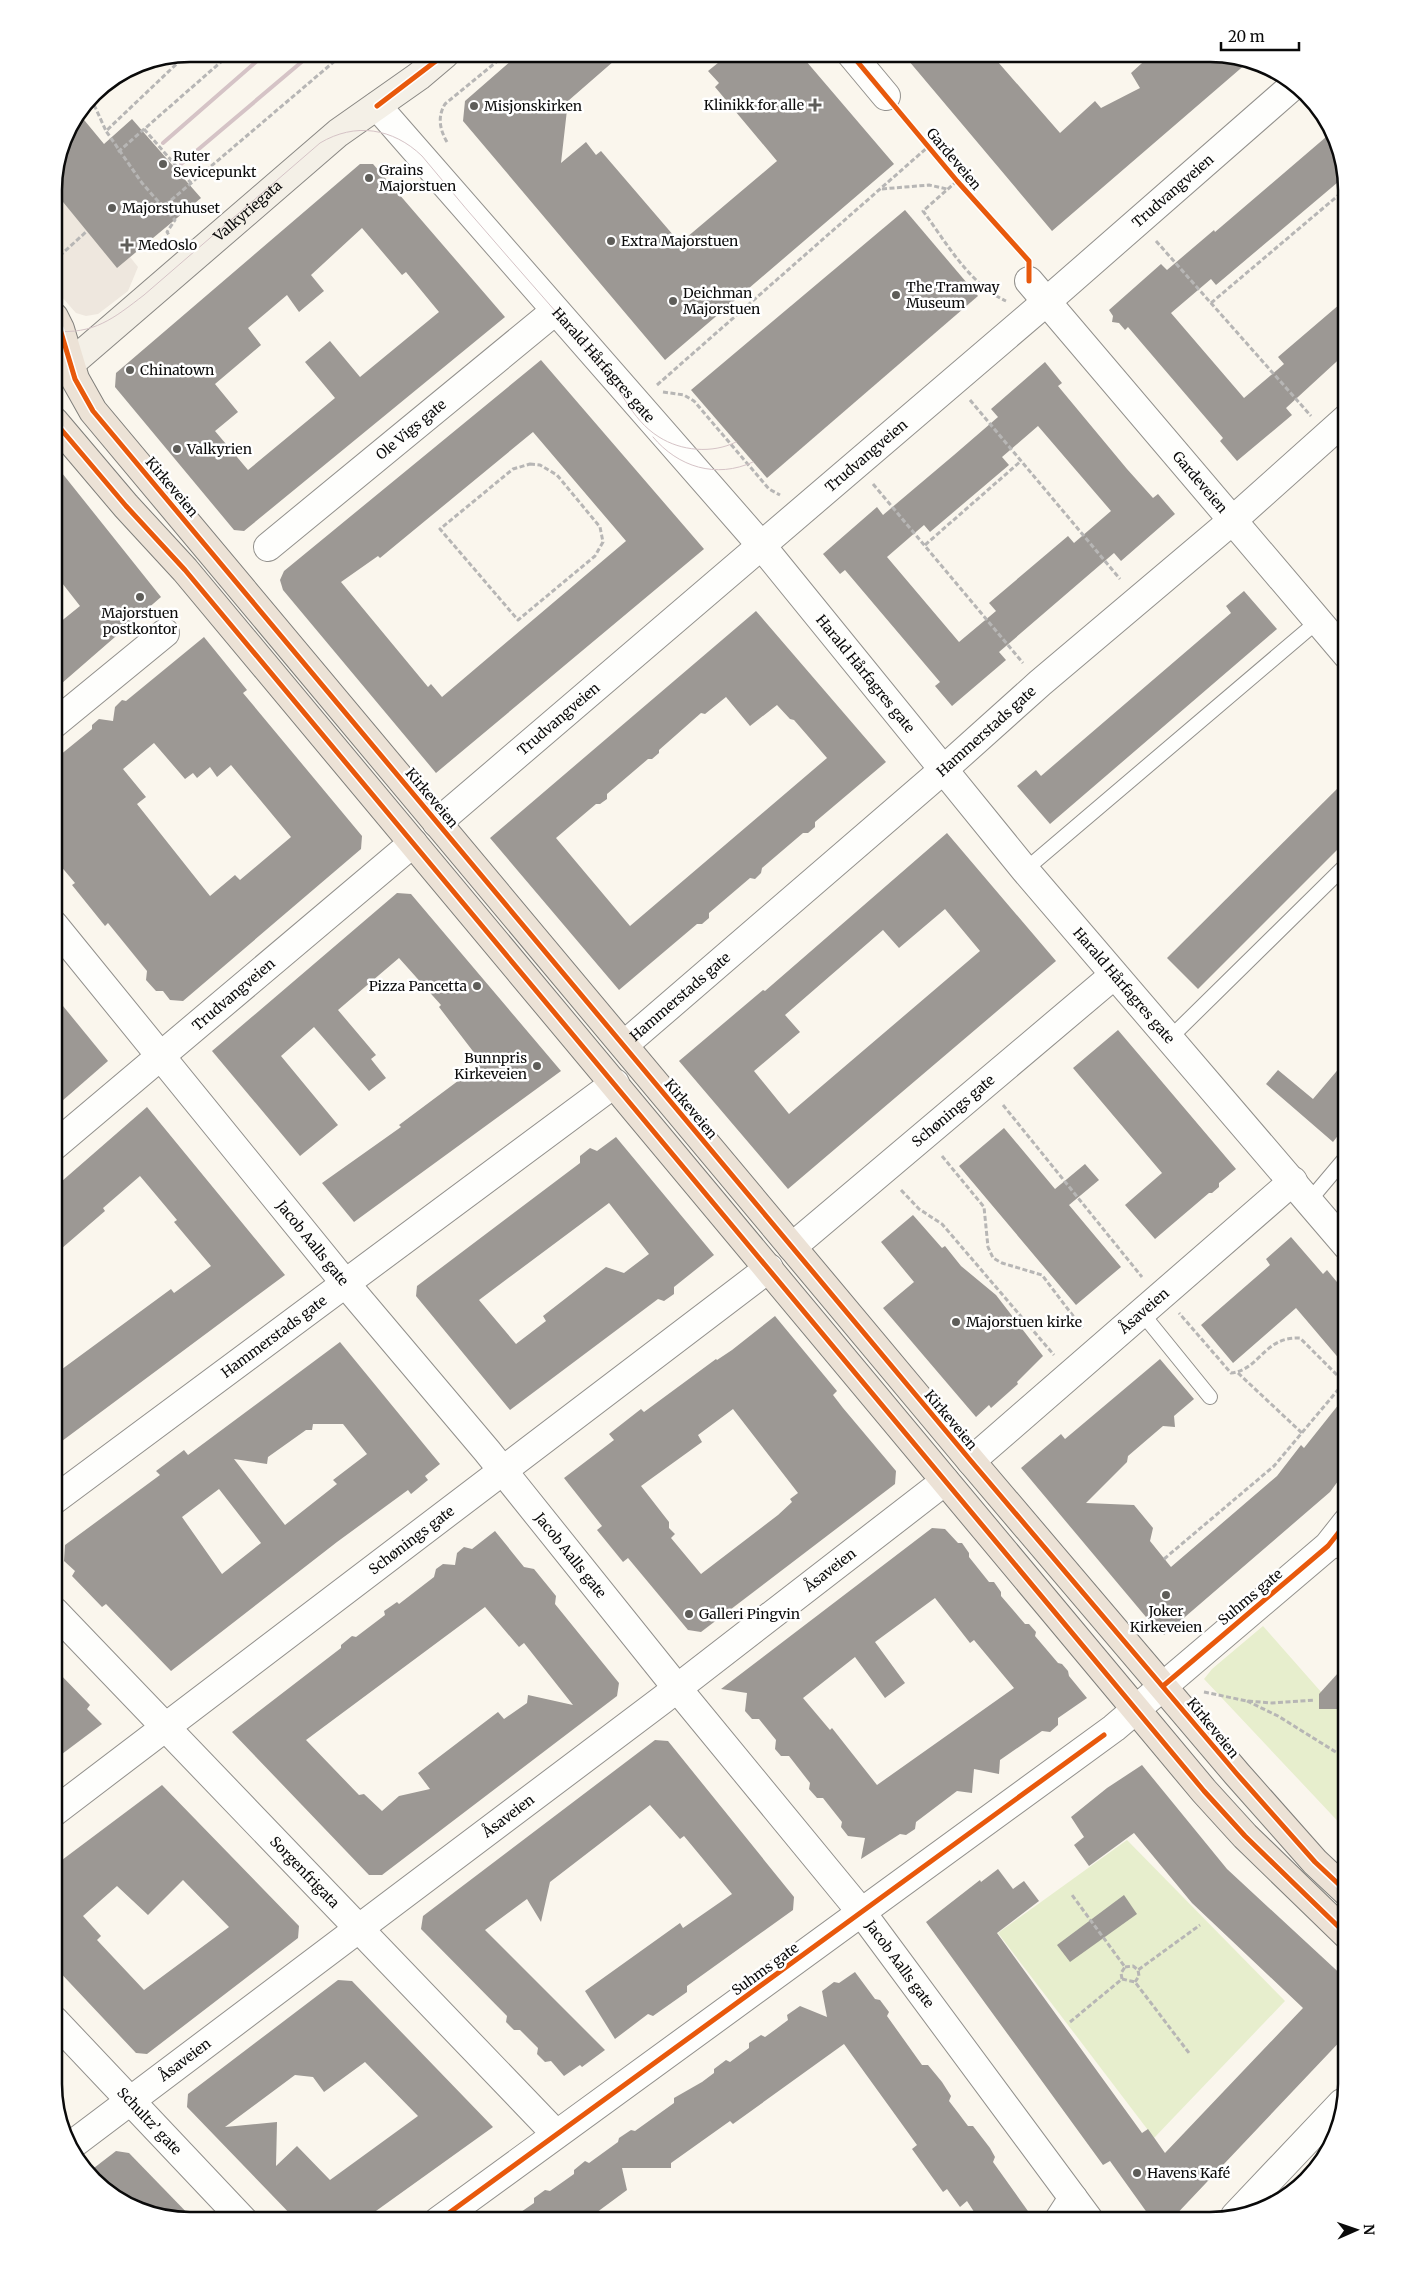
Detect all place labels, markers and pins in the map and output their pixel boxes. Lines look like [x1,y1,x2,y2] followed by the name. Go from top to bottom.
[704,96,804,114] place label: Klinikk for alle
[484,97,582,115] place label: Misjonskirken
[808,98,822,112] marker: Klinikk for alle
[468,100,480,112] marker: Misjonskirken
[173,147,257,181] place label: Ruter Sevicepunkt
[157,158,169,170] marker: Ruter Sevicepunkt
[379,161,456,195] place label: Grains Majorstuen
[363,172,375,184] marker: Grains Majorstuen
[122,199,221,217] place label: Majorstuhuset
[106,202,118,214] marker: Majorstuhuset
[621,232,738,250] place label: Extra Majorstuen
[605,235,617,247] marker: Extra Majorstuen
[138,236,197,254] place label: MedOslo
[120,238,134,252] marker: MedOslo
[906,278,1001,312] place label: The Tramway Museum
[683,284,760,318] place label: Deichman Majorstuen
[890,289,902,301] marker: The Tramway Museum
[667,295,679,307] marker: Deichman Majorstuen
[140,361,214,379] place label: Chinatown
[124,364,136,376] marker: Chinatown
[186,440,252,458] place label: Valkyrien
[171,443,183,455] marker: Valkyrien
[134,591,146,603] marker: Majorstuen postkontor
[101,604,179,638] place label: Majorstuen postkontor
[369,977,467,995] place label: Pizza Pancetta
[471,980,483,992] marker: Pizza Pancetta
[454,1049,527,1083] place label: Bunnpris Kirkeveien
[531,1060,543,1072] marker: Bunnpris Kirkeveien
[966,1313,1082,1331] place label: Majorstuen kirke
[950,1316,962,1328] marker: Majorstuen kirke
[1160,1589,1172,1601] marker: Joker Kirkeveien
[1130,1602,1202,1636] place label: Joker Kirkeveien
[699,1605,800,1623] place label: Galleri Pingvin
[683,1608,695,1620] marker: Galleri Pingvin
[1147,2164,1230,2182] place label: Havens Kafé
[1131,2167,1143,2179] marker: Havens Kafé

